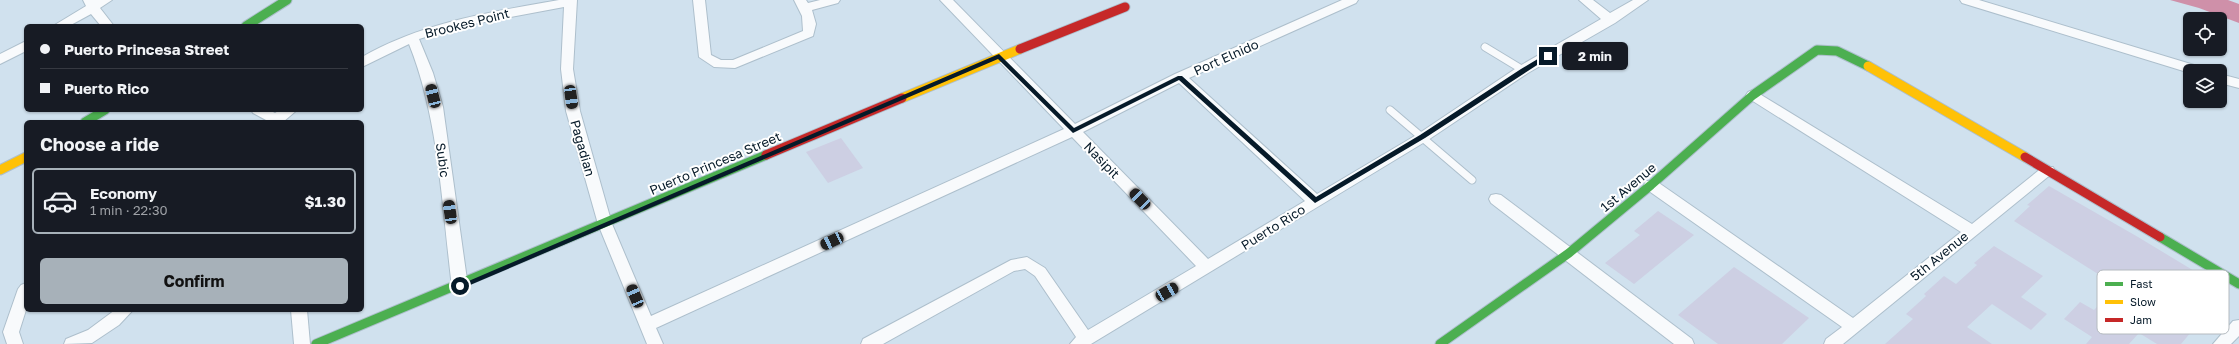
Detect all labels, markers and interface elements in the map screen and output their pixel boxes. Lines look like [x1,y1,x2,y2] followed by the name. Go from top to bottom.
[423,5,511,41] street label: Brookes Point
[2183,12,2227,108] map controls
[2183,12,2227,56] button: locate
[1191,36,1261,78] street label: Port Elnido
[64,40,229,58] text: Puerto Princesa Street
[1562,42,1628,70] callout: 2 min
[1539,47,1557,65] route end
[1578,48,1612,64] text: 2 min
[2183,64,2227,108] button: layers
[64,79,149,97] text: Puerto Rico
[424,83,442,109] car
[563,84,579,110] car
[567,118,599,178] street label: Pagadian
[647,128,783,198] street label: Puerto Princesa Street
[40,133,159,155] text: Choose a ride
[1081,139,1123,181] street label: Nasipit
[433,142,453,178] street label: Subic
[1597,159,1659,215] street label: 1st Avenue
[42,183,78,219] icon: car
[90,184,157,202] text: Economy
[1127,186,1153,212] car
[305,192,346,210] text: $1.30
[442,199,458,225] car
[1238,201,1308,253] street label: Puerto Rico
[90,202,168,218] text: 1 min · 22:30
[1907,228,1971,284] street label: 5th Avenue
[819,230,845,252] car
[40,258,348,304] button: Confirm
[2097,270,2229,334] legend
[451,277,469,295] route start
[2130,277,2153,290] text: Fast
[1154,281,1180,303] car
[625,283,645,309] car
[2130,295,2156,308] text: Slow
[2130,313,2152,326] text: Jam

